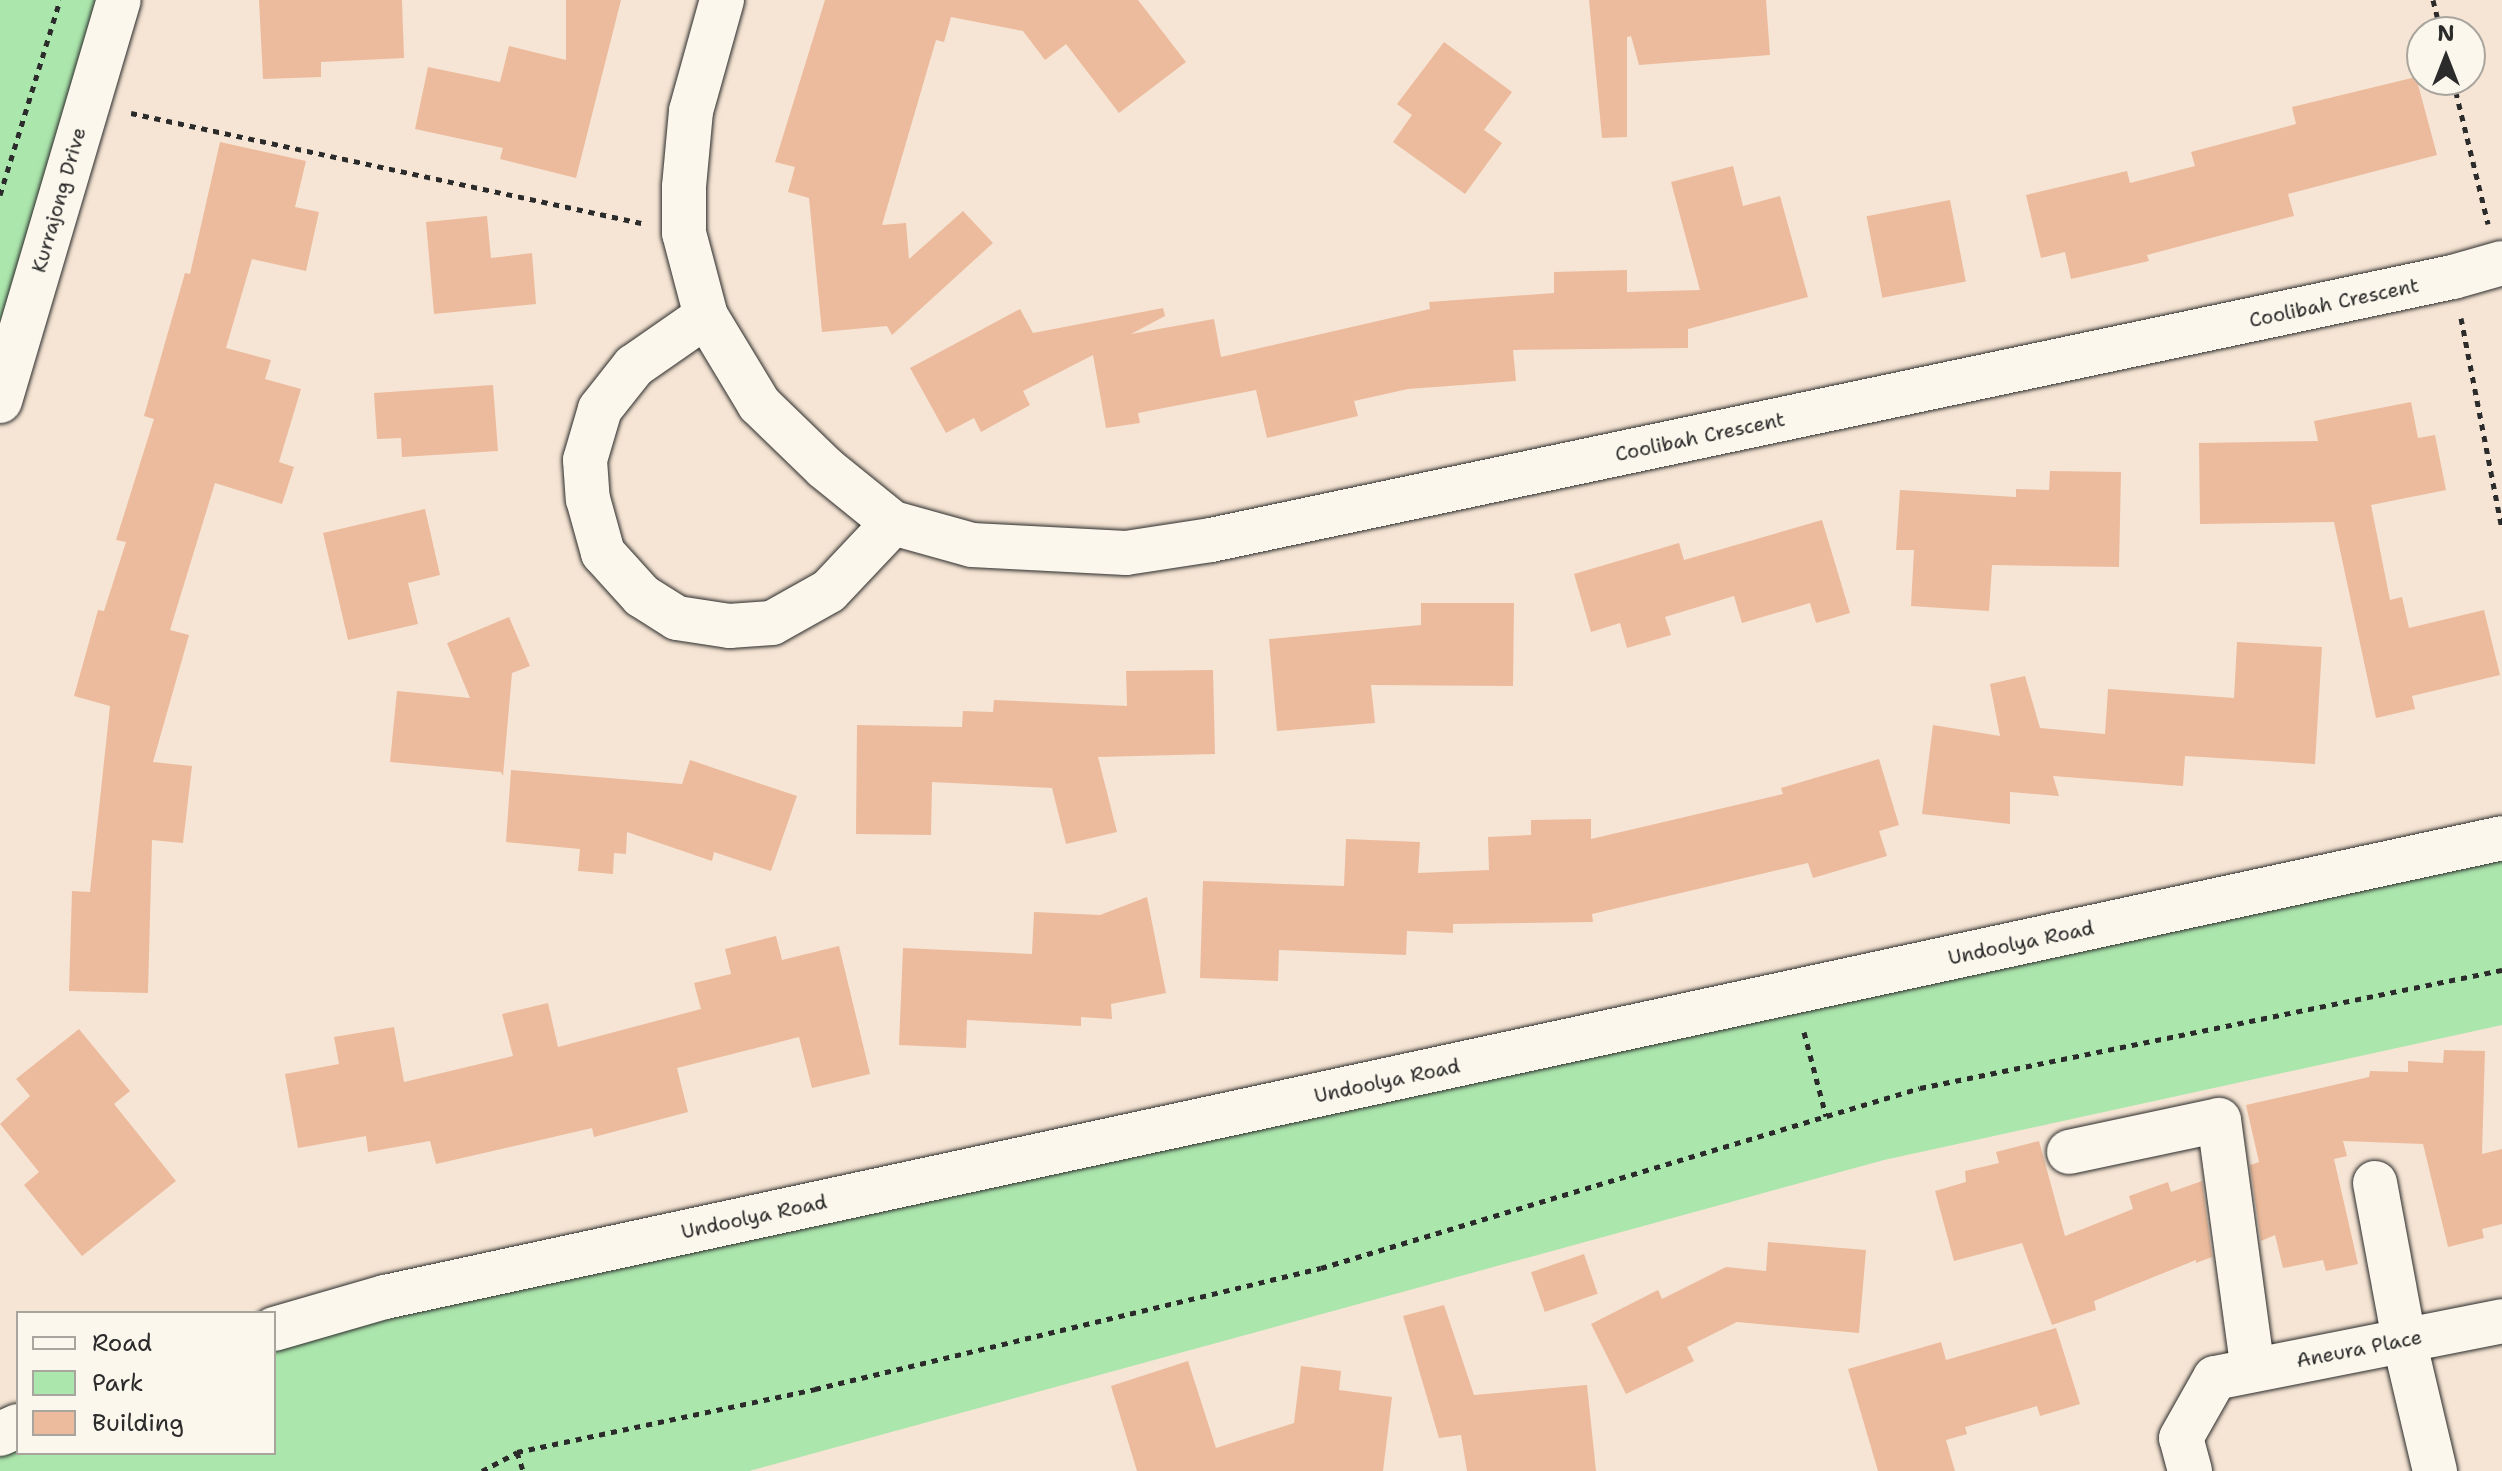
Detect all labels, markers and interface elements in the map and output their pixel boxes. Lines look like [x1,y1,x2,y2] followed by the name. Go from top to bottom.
[2406,16,2486,96] north arrow
[2437,19,2455,48] text: N
[27,125,91,275] street label: Kurrajong Drive
[2247,273,2421,333] street label: Coolibah Crescent
[1613,407,1787,467] street label: Coolibah Crescent
[1946,916,2096,970] street label: Undoolya Road
[1312,1054,1462,1108] street label: Undoolya Road
[679,1190,829,1244] street label: Undoolya Road
[16,1311,276,1455] legend
[2294,1325,2424,1373] street label: Aneura Place
[92,1327,152,1359] text: Road
[92,1367,144,1399] text: Park
[92,1407,184,1439] text: Building

